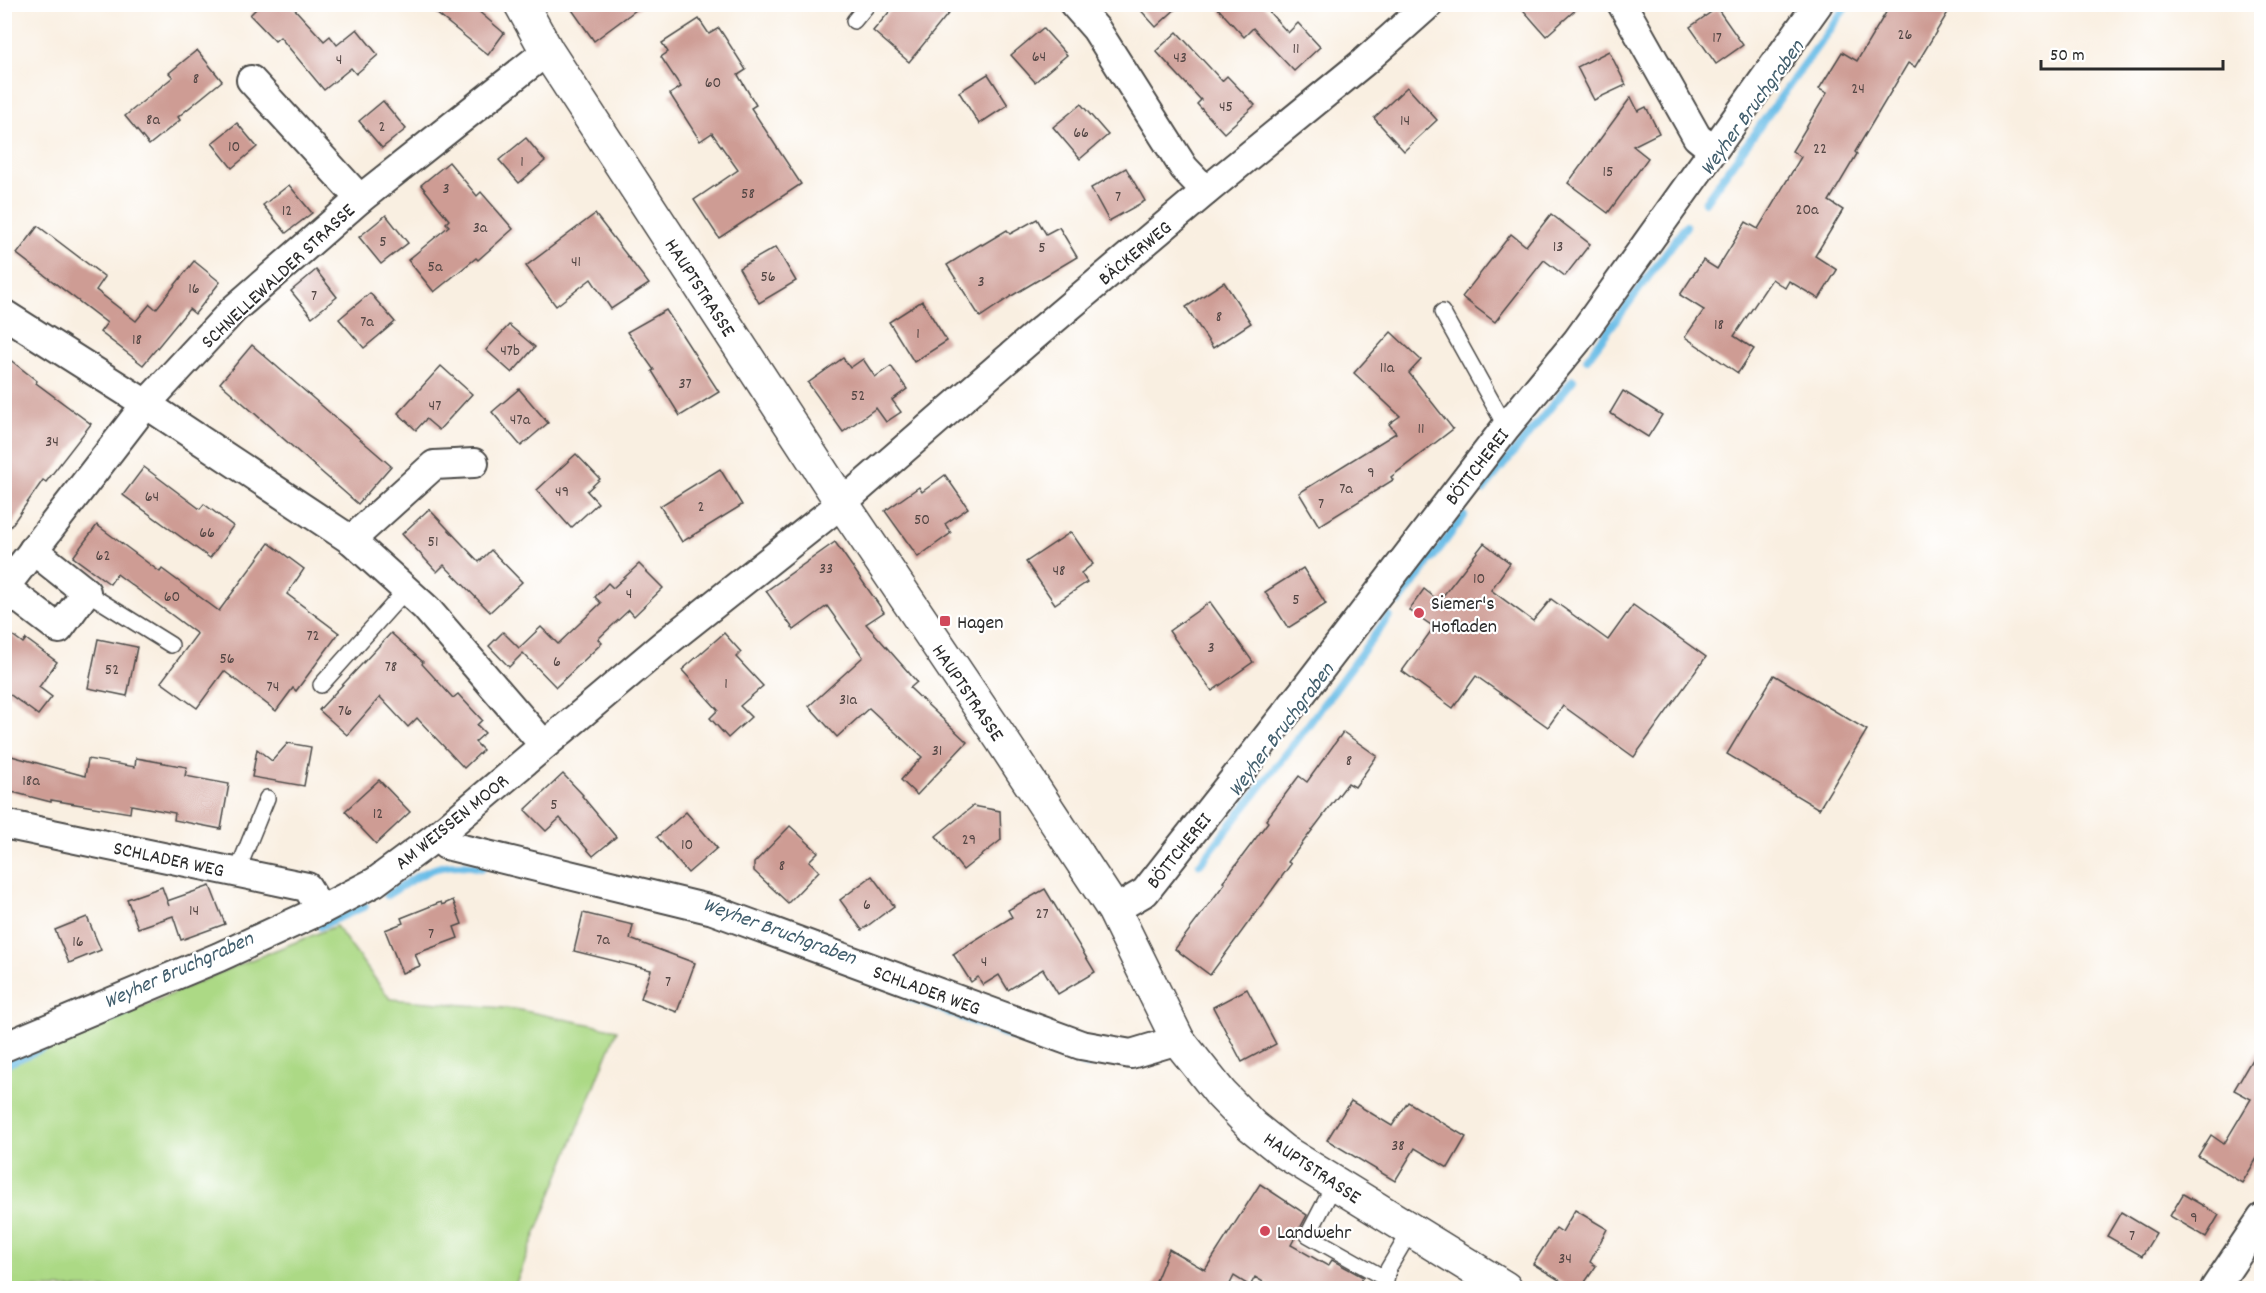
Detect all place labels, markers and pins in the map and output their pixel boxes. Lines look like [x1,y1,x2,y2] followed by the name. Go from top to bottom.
[1431,591,1497,642] place label: Siemer's Hofladen
[1412,606,1426,620] marker: Siemer's Hofladen
[957,610,1003,638] place label: Hagen
[938,614,952,628] marker: Hagen
[1277,1220,1352,1248] place label: Landwehr
[1258,1224,1272,1238] marker: Landwehr

